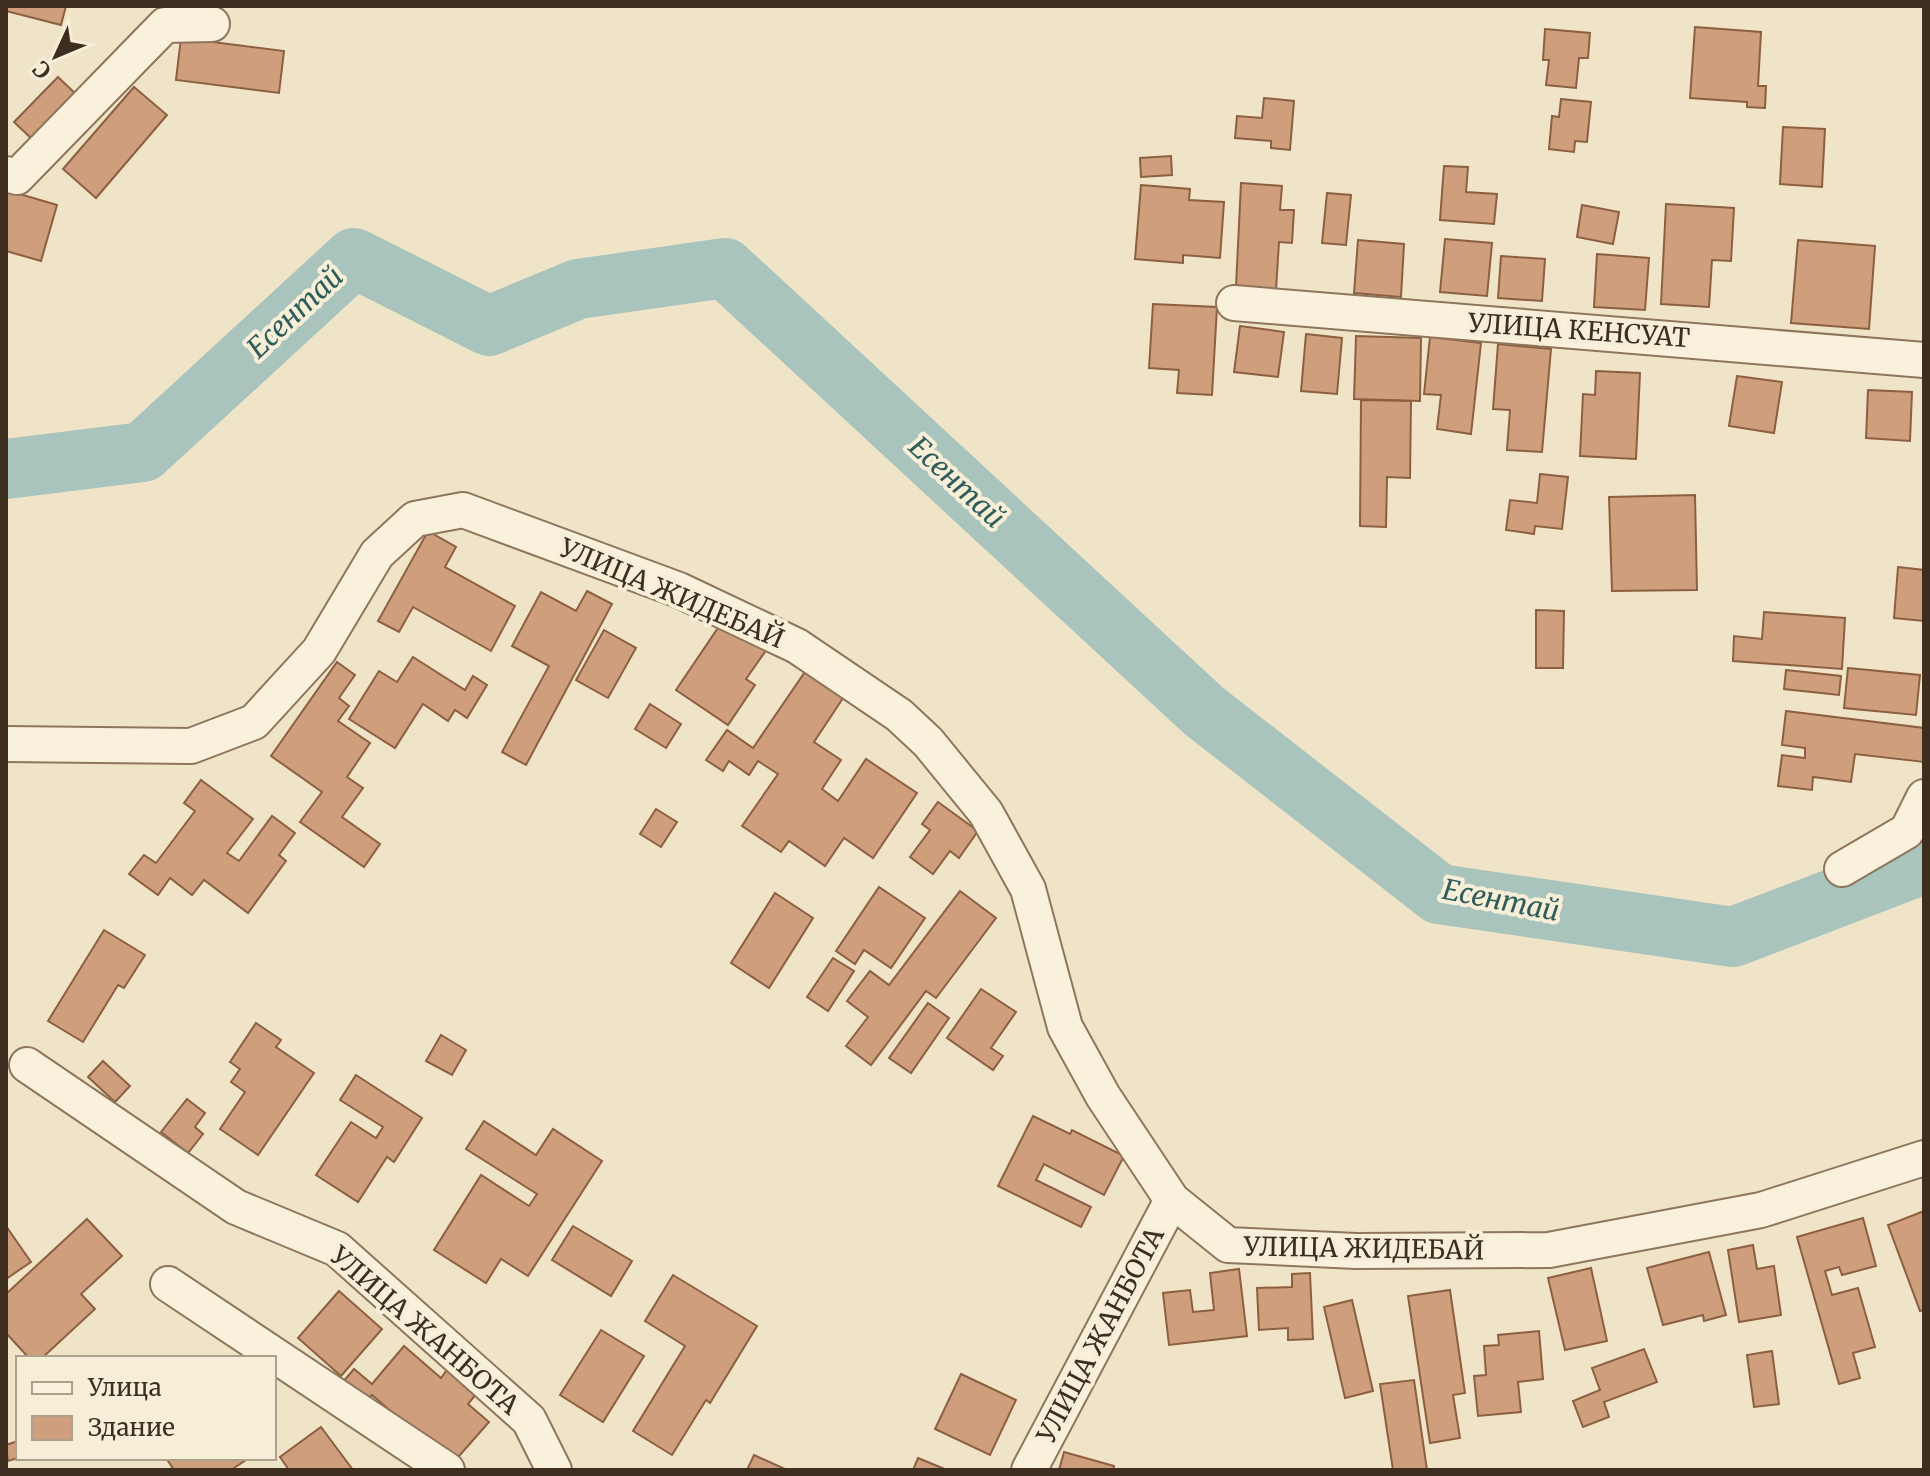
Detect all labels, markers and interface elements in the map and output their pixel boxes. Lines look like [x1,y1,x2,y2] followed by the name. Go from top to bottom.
[16,16,96,96] north arrow
[26,55,57,85] text: С
[239,258,351,366] water label: Есентай
[1466,306,1691,354] street label: УЛИЦА КЕНСУАТ
[901,428,1013,536] water label: Есентай
[554,530,789,655] street label: УЛИЦА ЖИДЕБАЙ
[1439,871,1563,929] water label: Есентай
[1029,1221,1171,1449] street label: УЛИЦА ЖАНБОТА
[1242,1229,1485,1267] street label: УЛИЦА ЖИДЕБАЙ
[323,1238,527,1422] street label: УЛИЦА ЖАНБОТА
[16,1356,276,1460] legend
[87,1372,162,1403] text: Улица
[88,1412,175,1443] text: Здание

